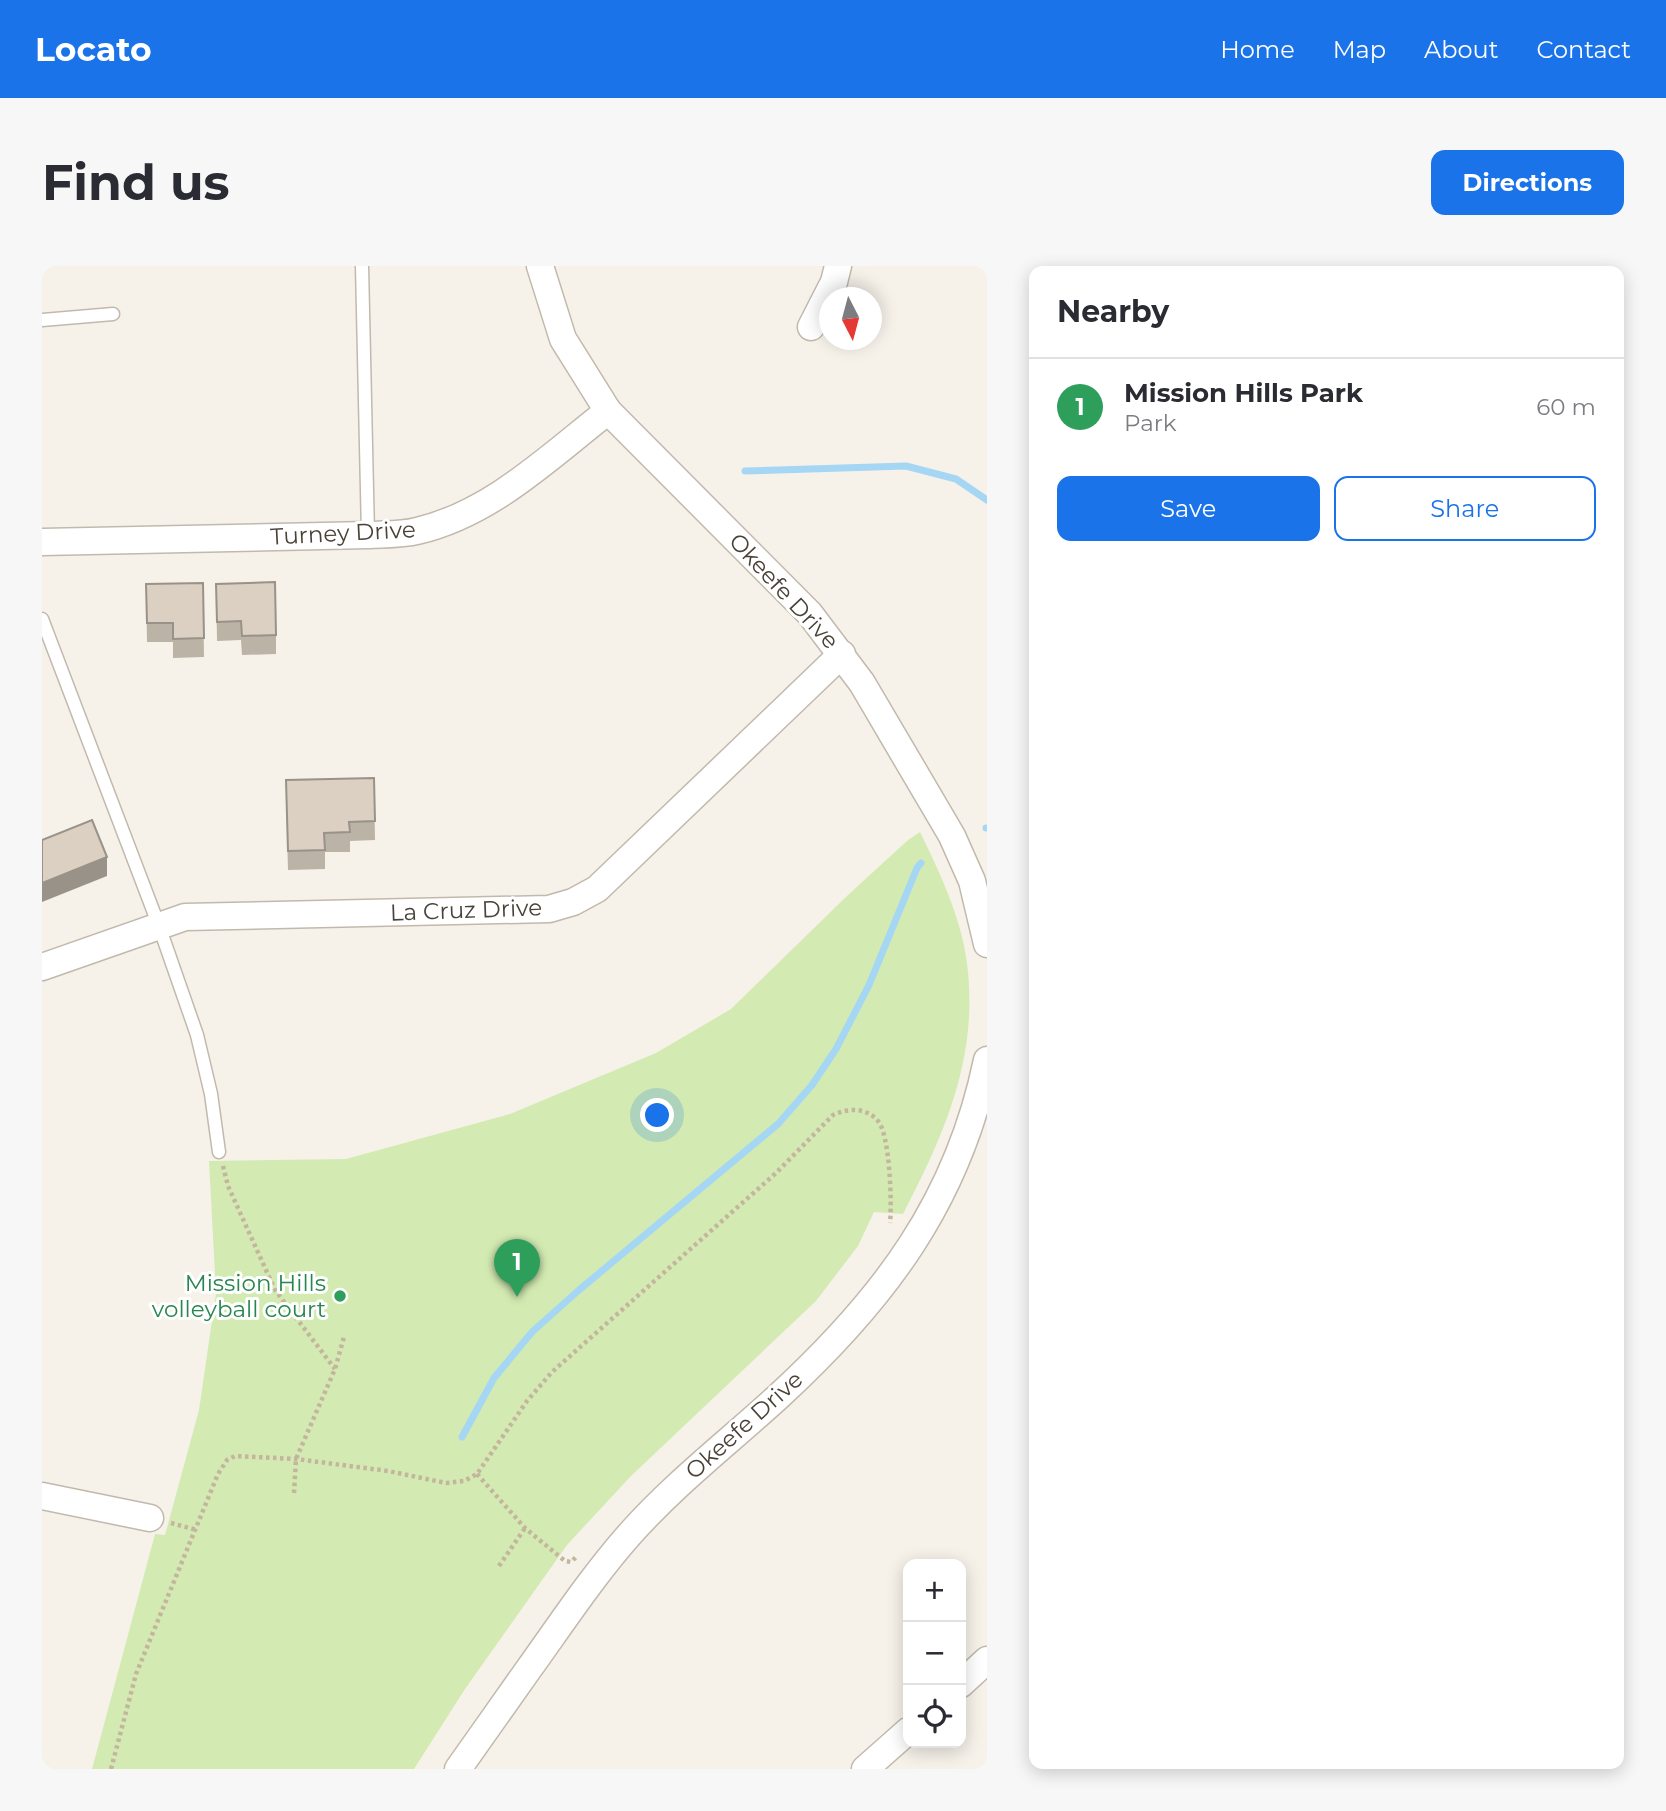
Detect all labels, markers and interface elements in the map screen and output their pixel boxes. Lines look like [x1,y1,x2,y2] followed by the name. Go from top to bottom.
[35,29,152,69] text: Locato
[1220,35,1295,64] text: Home
[1333,35,1386,64] text: Map
[1424,35,1498,64] text: About
[1536,35,1631,64] text: Contact
[1431,150,1624,215] button: Directions
[42,153,230,212] text: Find us
[819,287,882,350] north arrow
[1057,293,1169,330] text: Nearby
[1124,377,1363,409] text: Mission Hills Park
[1075,393,1085,421] text: 1
[1536,393,1596,421] text: 60 m
[1124,409,1177,437] text: Park
[1057,476,1320,541] button: Save
[1334,476,1596,541] button: Share
[270,515,416,551] street label: Turney Drive
[723,527,845,655] street label: Okeefe Drive
[389,893,543,927] street label: La Cruz Drive
[640,1098,674,1132] your location
[494,1239,540,1297] pin: 1
[152,1269,326,1323] place label: Mission Hills volleyball court
[332,1288,348,1304] marker: Mission Hills volleyball court
[680,1365,808,1485] street label: Okeefe Drive
[903,1559,966,1748] map controls
[903,1559,966,1622] button: +
[903,1622,966,1685] button: −
[903,1685,966,1748] button: locate

